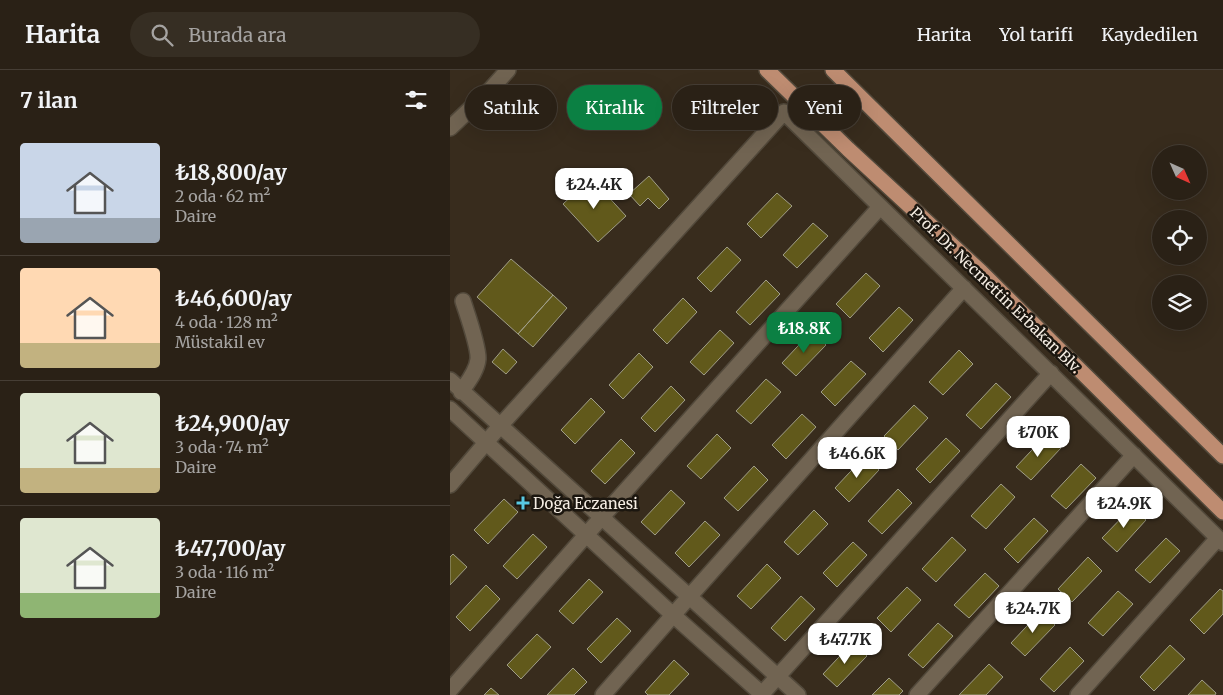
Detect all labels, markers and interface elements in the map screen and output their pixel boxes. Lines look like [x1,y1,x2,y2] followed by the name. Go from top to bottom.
[130,12,480,57] search box
[25,19,100,50] text: Harita
[148,21,176,49] icon: search
[188,23,286,47] text: Burada ara
[917,23,971,46] text: Harita
[999,23,1073,46] text: Yol tarifi
[1101,23,1198,46] text: Kaydedilen
[465,85,557,130] chip: Satılık
[567,85,662,130] chip: Kiralık
[672,85,778,130] chip: Filtreler
[788,85,861,130] chip: Yeni
[402,86,430,114] icon: filters
[20,87,77,114] text: 7 ilan
[1152,145,1208,200] north arrow
[1152,145,1207,330] map controls
[175,159,287,186] text: ₺18,800/ay
[60,163,120,223] icon: home
[553,168,635,210] pin: ₺24.4K
[566,174,622,194] text: ₺24.4K
[175,186,270,206] text: 2 oda · 62 m²
[906,203,1086,377] street label: Prof. Dr. Necmettin Erbakan Blv.
[175,206,216,226] text: Daire
[1152,210,1207,265] button: locate
[1152,275,1207,330] button: layers
[175,285,292,312] text: ₺46,600/ay
[60,288,120,348] icon: home
[175,312,278,332] text: 4 oda · 128 m²
[763,312,845,354] pin: ₺18.8K
[778,318,830,338] text: ₺18.8K
[175,332,265,352] text: Müstakil ev
[175,410,290,437] text: ₺24,900/ay
[60,413,120,473] icon: home
[1008,416,1068,458] pin: ₺70K
[1018,422,1058,442] text: ₺70K
[816,436,898,479] pin: ₺46.6K
[175,437,269,457] text: 3 oda · 74 m²
[829,443,885,463] text: ₺46.6K
[175,457,216,477] text: Daire
[1083,486,1165,529] pin: ₺24.9K
[1097,493,1151,513] text: ₺24.9K
[533,494,638,513] place label: Doğa Eczanesi
[517,497,529,509] marker: Doğa Eczanesi
[175,535,286,562] text: ₺47,700/ay
[60,538,120,598] icon: home
[175,562,274,582] text: 3 oda · 116 m²
[175,582,216,602] text: Daire
[992,592,1074,634] pin: ₺24.7K
[1006,598,1060,618] text: ₺24.7K
[804,622,886,665] pin: ₺47.7K
[819,629,871,649] text: ₺47.7K

